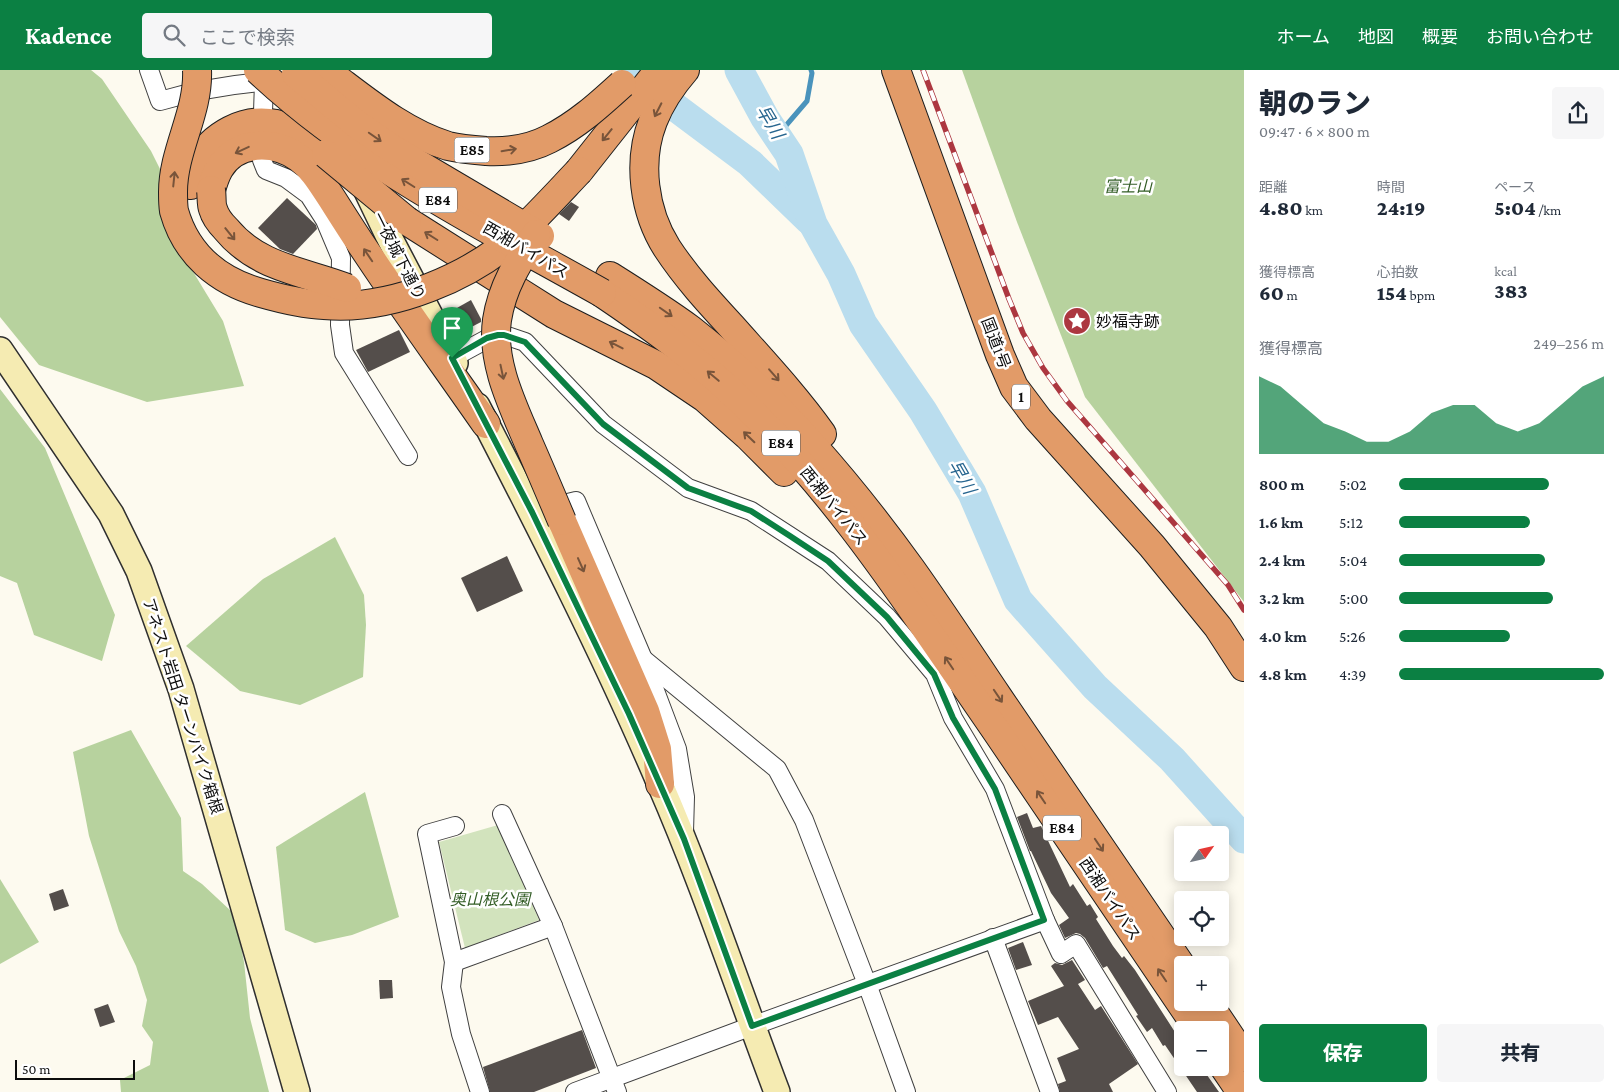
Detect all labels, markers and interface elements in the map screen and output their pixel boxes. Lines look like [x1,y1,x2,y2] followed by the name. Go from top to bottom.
[142,13,492,58] search box
[160,21,188,49] icon: search
[25,22,112,49] text: Kadence
[200,27,295,48] text: ここで検索
[1277,27,1330,47] text: ホーム
[1358,27,1394,47] text: 地図
[1422,27,1458,47] text: 概要
[1486,27,1594,47] text: お問い合わせ
[1552,87,1604,139] button: share
[1259,88,1371,119] text: 朝のラン
[752,101,789,144] water label: 早川
[653,103,663,118] one-way arrow
[1259,123,1370,140] text: 09:47 · 6 × 800 m
[601,128,612,141] one-way arrow
[368,132,382,142] one-way arrow
[454,138,490,162] road number: E85
[500,145,516,155] one-way arrow
[235,146,250,156] one-way arrow
[169,172,179,188] one-way arrow
[401,177,415,187] one-way arrow
[1104,178,1153,195] park label: 富士山
[1259,179,1287,195] text: 距離
[1377,179,1405,195] text: 時間
[1494,179,1536,195] text: ペース
[419,188,457,212] road number: E84
[1259,196,1303,220] text: 4.80
[1377,196,1425,220] text: 24:19
[1494,196,1536,220] text: 5:04
[1303,202,1323,218] text: km
[1536,202,1561,218] text: /km
[370,209,428,303] street label: 一夜城下通り
[480,219,572,281] street label: 西湘バイパス
[224,227,235,240] one-way arrow
[424,231,438,241] one-way arrow
[363,248,373,262] one-way arrow
[1494,263,1517,279] text: kcal
[1259,264,1315,280] text: 獲得標高
[1377,264,1419,280] text: 心拍数
[1494,279,1528,303] text: 383
[1259,281,1284,305] text: 60
[1377,281,1407,305] text: 154
[1284,287,1298,303] text: m
[1407,287,1435,303] text: bpm
[1062,306,1092,336] place icon: 妙福寺跡
[431,307,473,358] pin
[658,307,672,317] one-way arrow
[1096,313,1160,330] place label: 妙福寺跡
[438,314,466,342] icon: arrive
[979,315,1013,371] street label: 国道1号
[1533,335,1604,352] text: 249–256 m
[609,340,624,350] one-way arrow
[1259,340,1323,357] text: 獲得標高
[498,363,507,379] one-way arrow
[768,368,780,381] one-way arrow
[707,370,720,382] one-way arrow
[1012,384,1030,410] road number: 1
[762,430,800,456] road number: E84
[743,431,755,443] one-way arrow
[944,456,981,499] water label: 早川
[797,463,871,549] street label: 西湘バイパス
[1259,476,1304,493] text: 800 m
[1339,476,1367,493] text: 5:02
[1259,514,1303,531] text: 1.6 km
[1339,514,1363,531] text: 5:12
[1259,552,1305,569] text: 2.4 km
[1339,552,1367,569] text: 5:04
[576,557,586,572] one-way arrow
[1259,590,1305,607] text: 3.2 km
[1339,590,1368,607] text: 5:00
[140,596,226,816] street label: アネスト岩田 ターンパイク箱根
[1259,628,1307,645] text: 4.0 km
[1339,628,1366,645] text: 5:26
[944,656,955,670] one-way arrow
[1259,666,1307,683] text: 4.8 km
[1339,666,1366,683] text: 4:39
[993,689,1003,703] one-way arrow
[1036,791,1046,805] one-way arrow
[1043,816,1081,840] road number: E84
[1174,826,1229,881] north arrow
[1174,826,1229,1076] map controls
[1094,837,1104,851] one-way arrow
[1076,855,1144,943] street label: 西湘バイパス
[450,891,532,908] park label: 奥山根公園
[1174,891,1229,946] button: locate
[1174,956,1229,1011] button: +
[1157,968,1167,982] one-way arrow
[1174,1021,1229,1076] button: −
[1259,1024,1427,1082] button: 保存
[1437,1024,1604,1082] button: 共有
[15,1057,135,1080] scale bar
[22,1061,50,1077] text: 50 m

